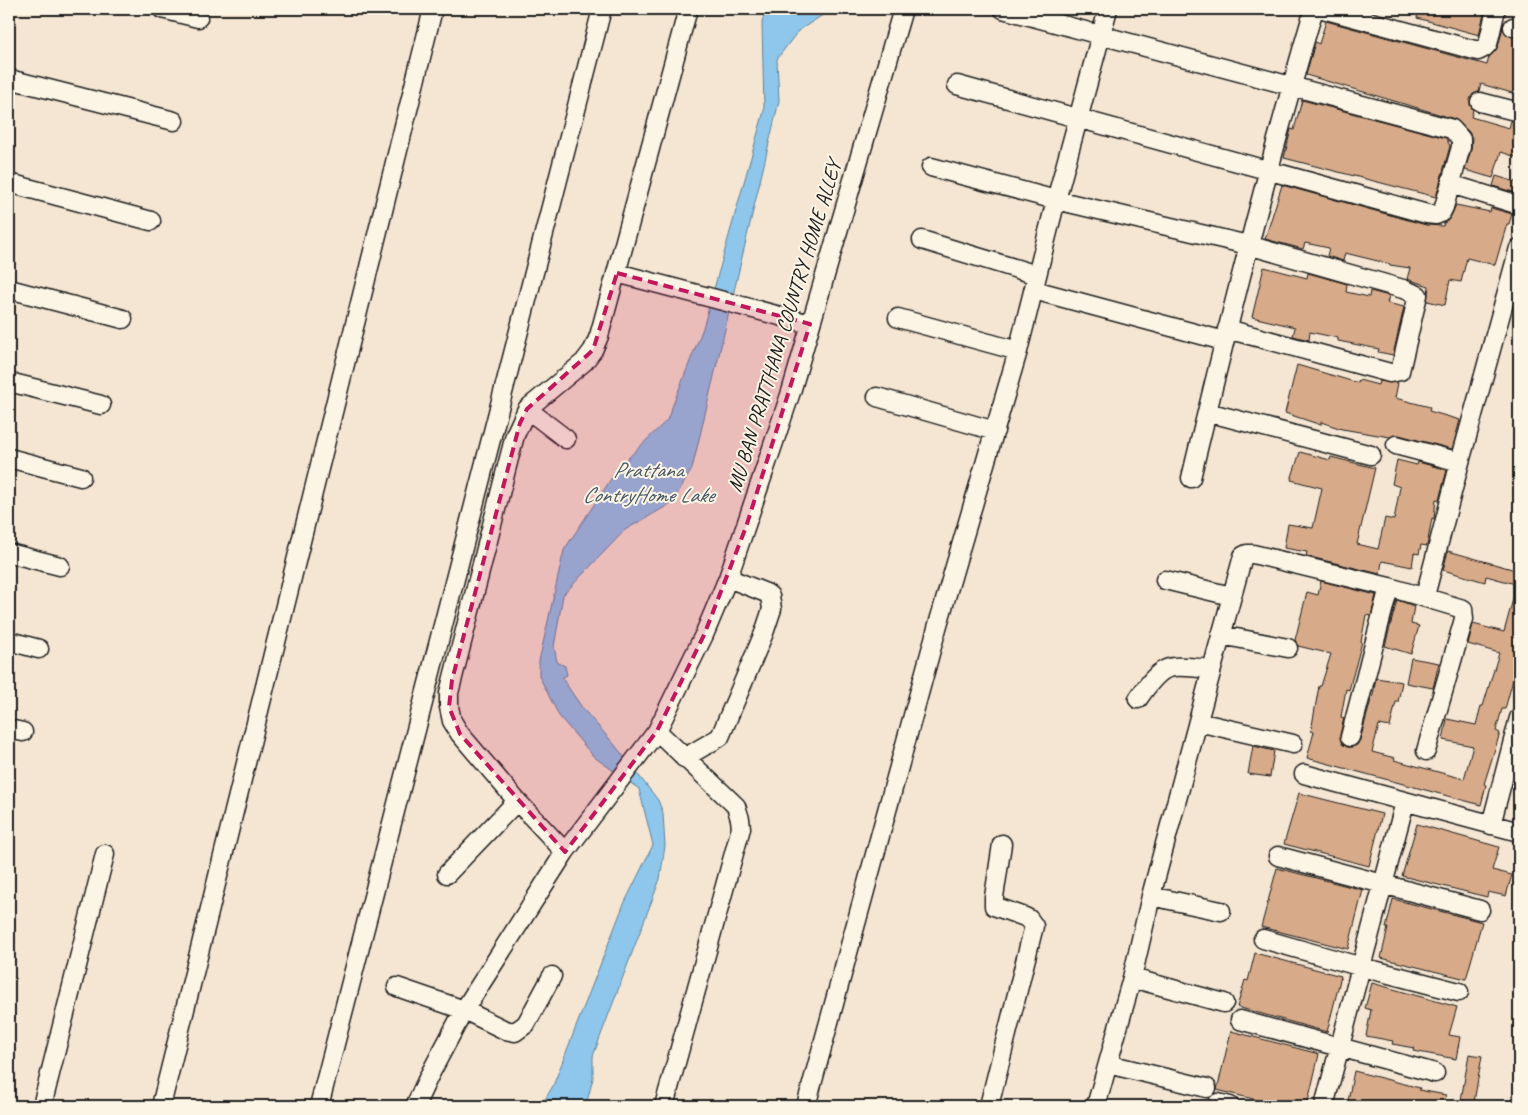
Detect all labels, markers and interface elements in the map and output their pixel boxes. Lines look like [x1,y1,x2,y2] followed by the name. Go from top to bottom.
[721,153,848,495] street label: MU BAN PRATTHANA COUNTRY HOME ALLEY
[582,456,717,509] water label: Prattana ContryHome Lake

